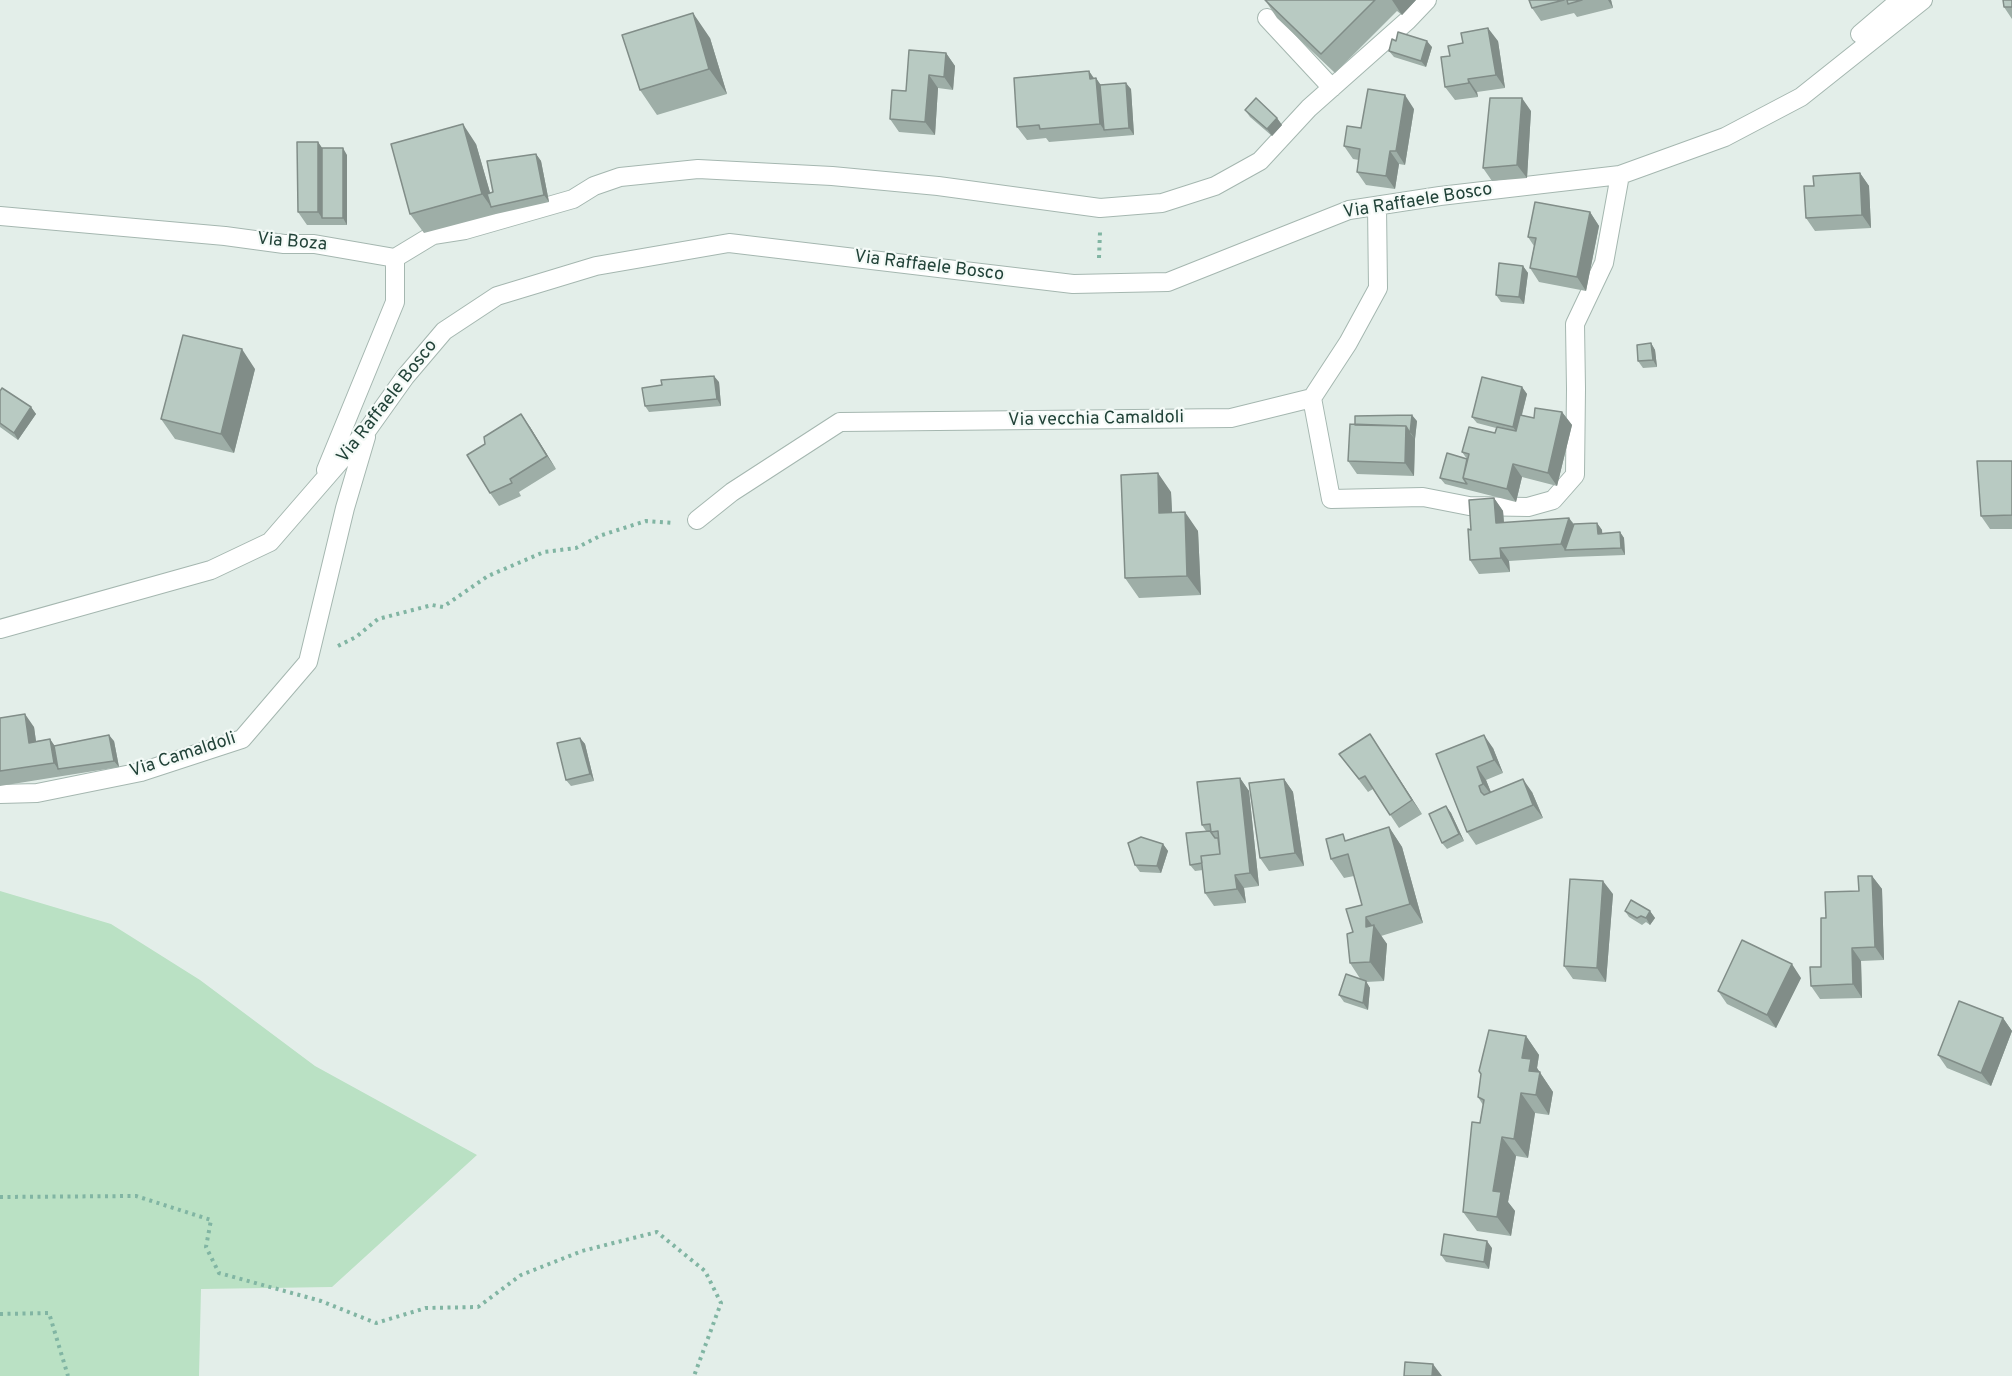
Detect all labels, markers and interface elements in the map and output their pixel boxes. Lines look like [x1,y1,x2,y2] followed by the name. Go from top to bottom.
[1342,180,1494,224] street label: Via Raffaele Bosco
[256,229,328,257] street label: Via Boza
[853,247,1005,287] street label: Via Raffaele Bosco
[333,336,443,468] street label: Via Raffaele Bosco
[1008,408,1184,432] street label: Via vecchia Camaldoli
[127,729,239,783] street label: Via Camaldoli

